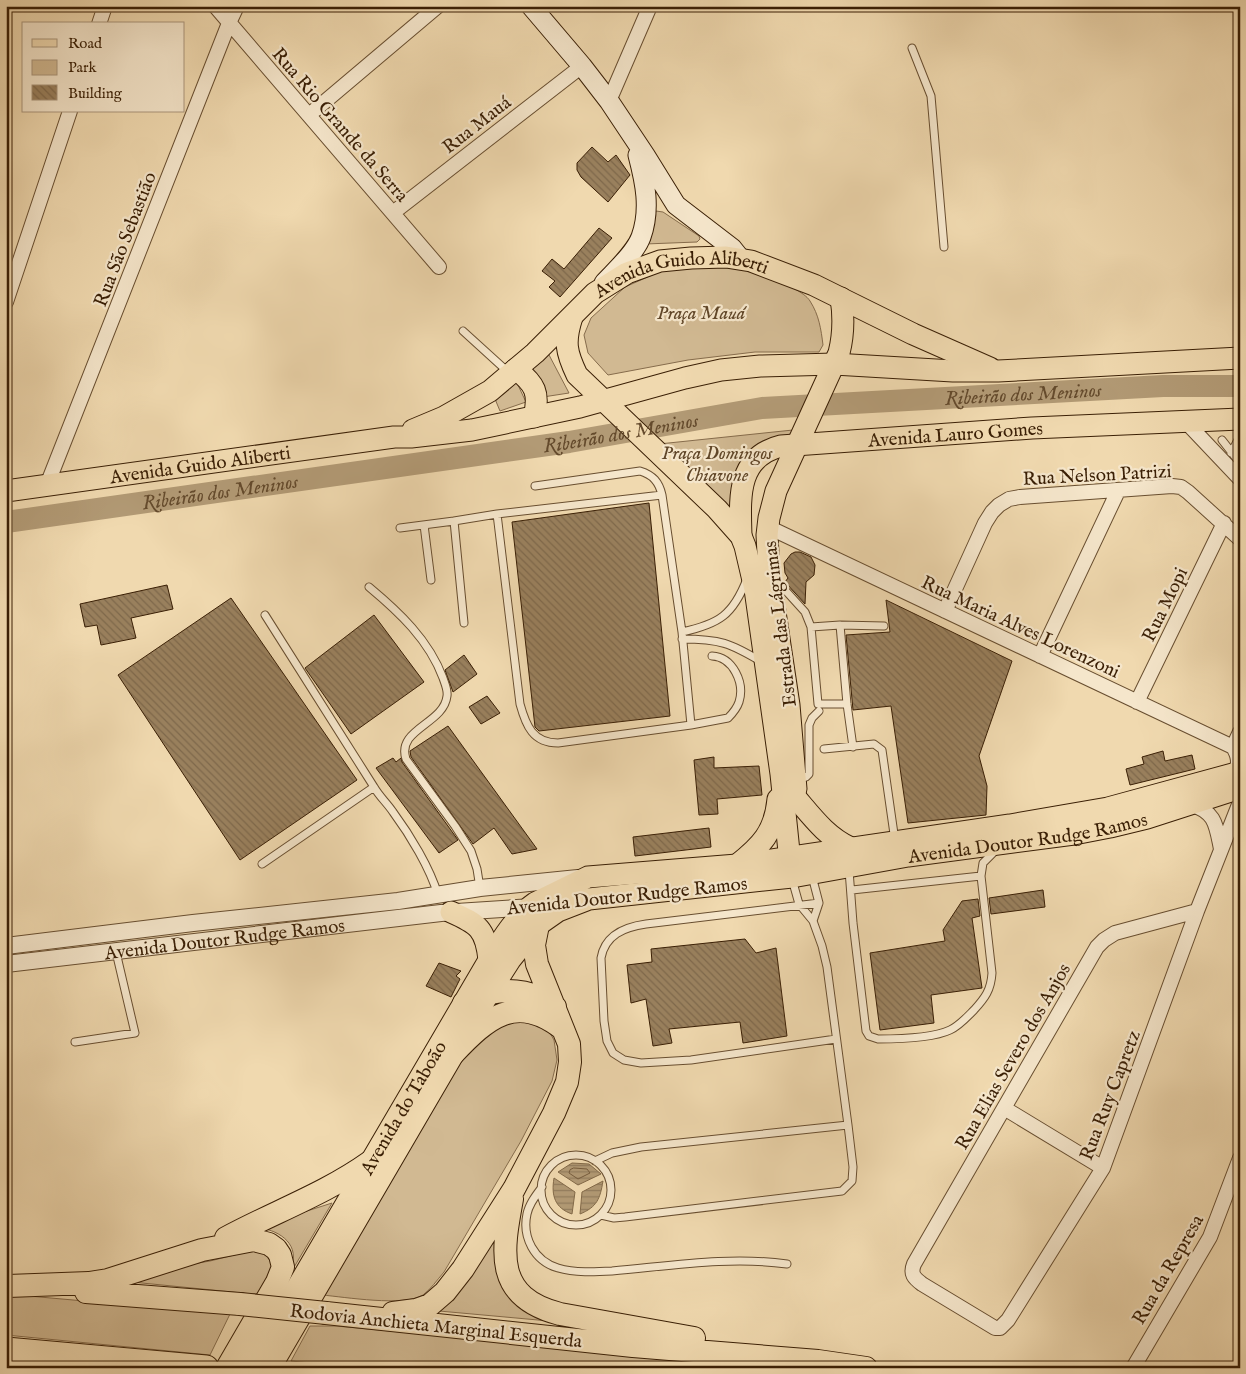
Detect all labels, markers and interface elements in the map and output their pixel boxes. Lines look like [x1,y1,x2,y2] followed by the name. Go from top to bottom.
[22,22,185,112] legend
[68,34,103,53] text: Road
[266,43,414,208] street label: Rua Rio Grande da Serra
[68,58,98,77] text: Park
[68,84,123,103] text: Building
[438,91,517,160] street label: Rua Mauá
[89,169,163,311] street label: Rua São Sebastião
[589,247,772,305] street label: Avenida Guido Aliberti
[657,302,748,326] park label: Praça Mauá
[944,378,1102,412] water label: Ribeirão dos Meninos
[542,408,701,460] water label: Ribeirão dos Meninos
[866,418,1044,454] street label: Avenida Lauro Gomes
[108,442,292,491] street label: Avenida Guido Aliberti
[662,442,773,488] park label: Praça Domingos Chiavone
[1022,460,1172,492] street label: Rua Nelson Patrizi
[141,470,300,517] water label: Ribeirão dos Meninos
[759,539,803,708] street label: Estrada das Lágrimas
[1138,564,1194,646] street label: Rua Mopi
[917,571,1123,684] street label: Rua Maria Alves Lorenzoni
[906,808,1150,870] street label: Avenida Doutor Rudge Ramos
[505,872,749,922] street label: Avenida Doutor Rudge Ramos
[102,914,346,966] street label: Avenida Doutor Rudge Ramos
[950,959,1077,1155] street label: Rua Elias Severo dos Anjos
[1075,1027,1147,1164] street label: Rua Ruy Capretz
[355,1037,453,1181] street label: Avenida do Taboão
[1128,1210,1210,1329] street label: Rua da Represa
[288,1300,584,1354] street label: Rodovia Anchieta Marginal Esquerda

